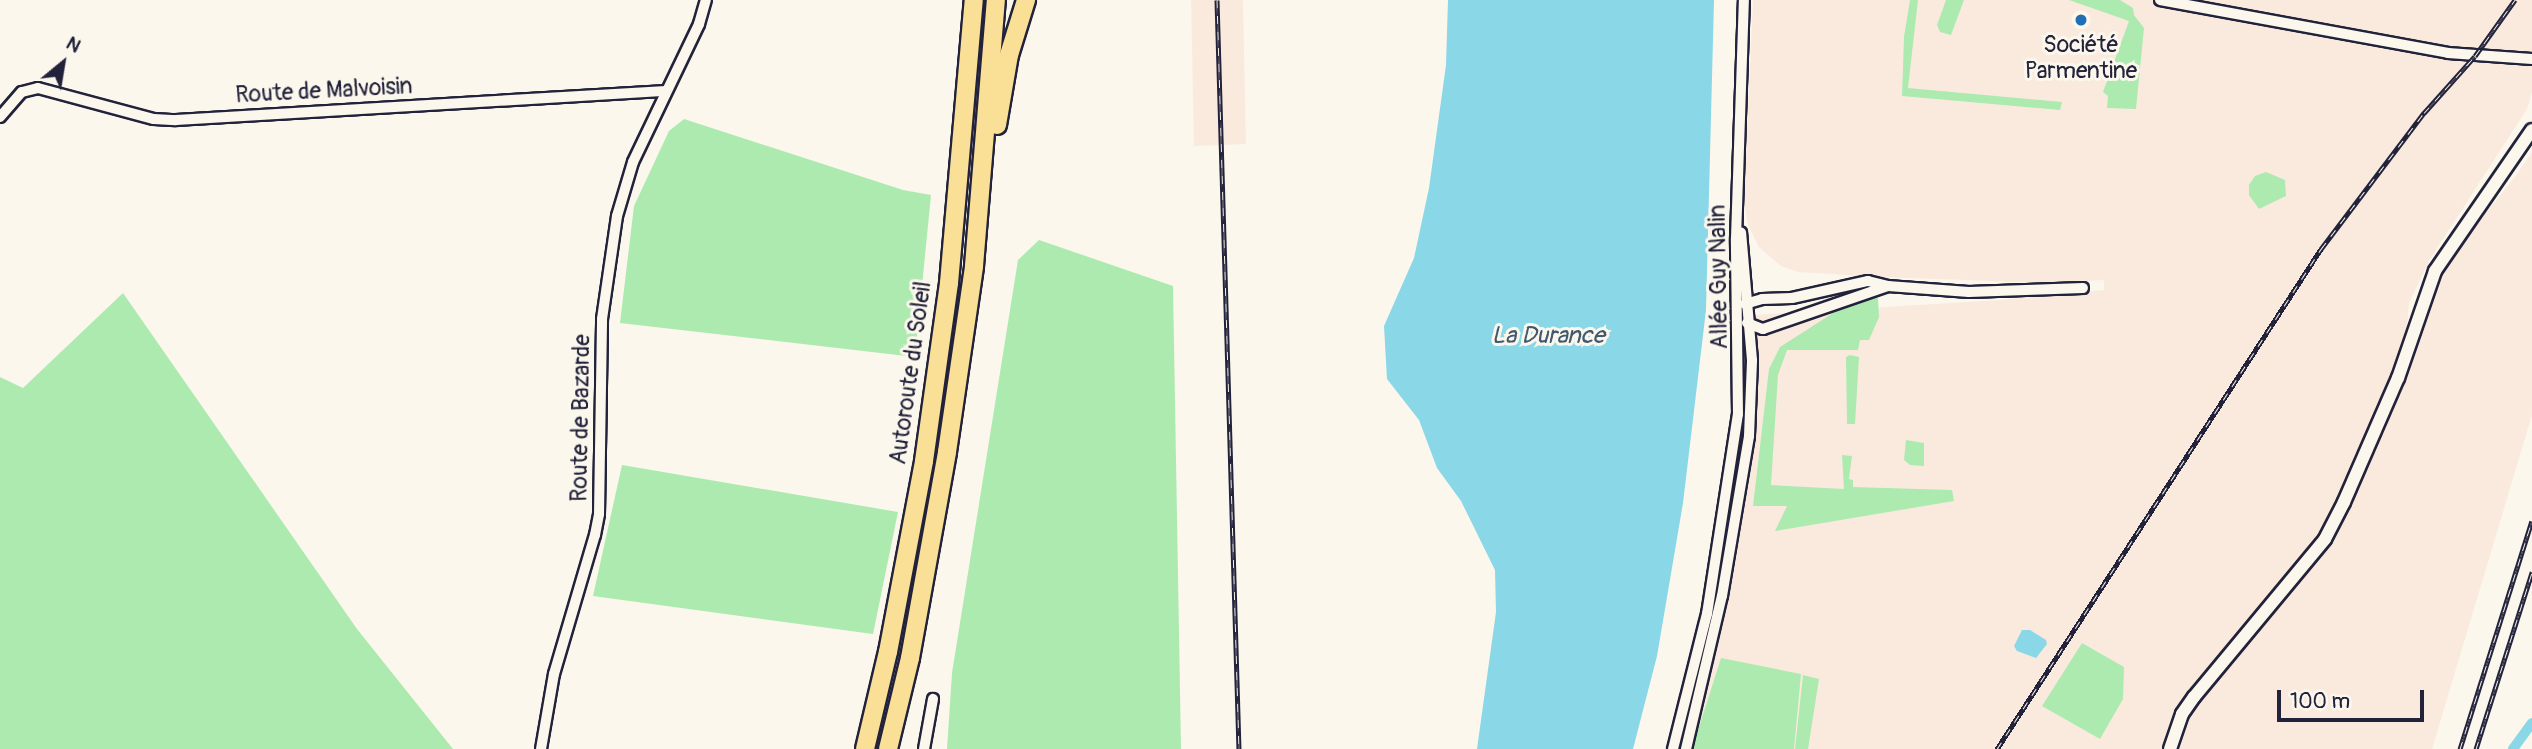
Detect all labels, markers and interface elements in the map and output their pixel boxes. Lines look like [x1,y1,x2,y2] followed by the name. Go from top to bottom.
[2073,12,2089,28] marker: Société Parmentine
[28,28,98,98] north arrow
[62,31,85,58] text: N
[2025,31,2137,85] place label: Société Parmentine
[235,73,413,109] street label: Route de Malvoisin
[1704,204,1734,350] street label: Allée Guy Nalin
[884,280,938,466] street label: Autoroute du Soleil
[1491,322,1605,350] water label: La Durance
[566,334,596,502] street label: Route de Bazarde
[2280,676,2427,720] scale bar
[2290,688,2350,715] text: 100 m

